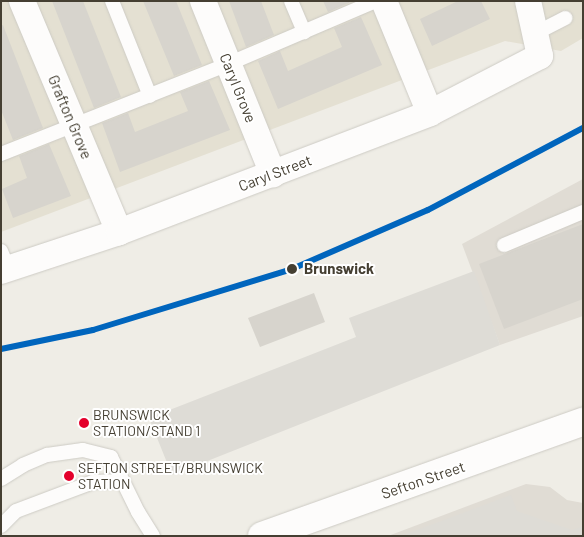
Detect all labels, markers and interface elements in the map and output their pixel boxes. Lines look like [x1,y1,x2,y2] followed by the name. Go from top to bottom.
[216,51,260,125] street label: Caryl Grove
[44,72,96,162] street label: Grafton Grove
[236,151,314,195] street label: Caryl Street
[304,260,374,278] place label: Brunswick
[284,261,300,277] marker: Brunswick
[93,407,200,440] place label: BRUNSWICK STATION/STAND 1
[79,418,89,428] marker: BRUNSWICK STATION/STAND 1
[379,457,467,503] street label: Sefton Street
[78,460,263,492] place label: SEFTON STREET/BRUNSWICK STATION
[64,471,74,481] marker: SEFTON STREET/BRUNSWICK STATION

